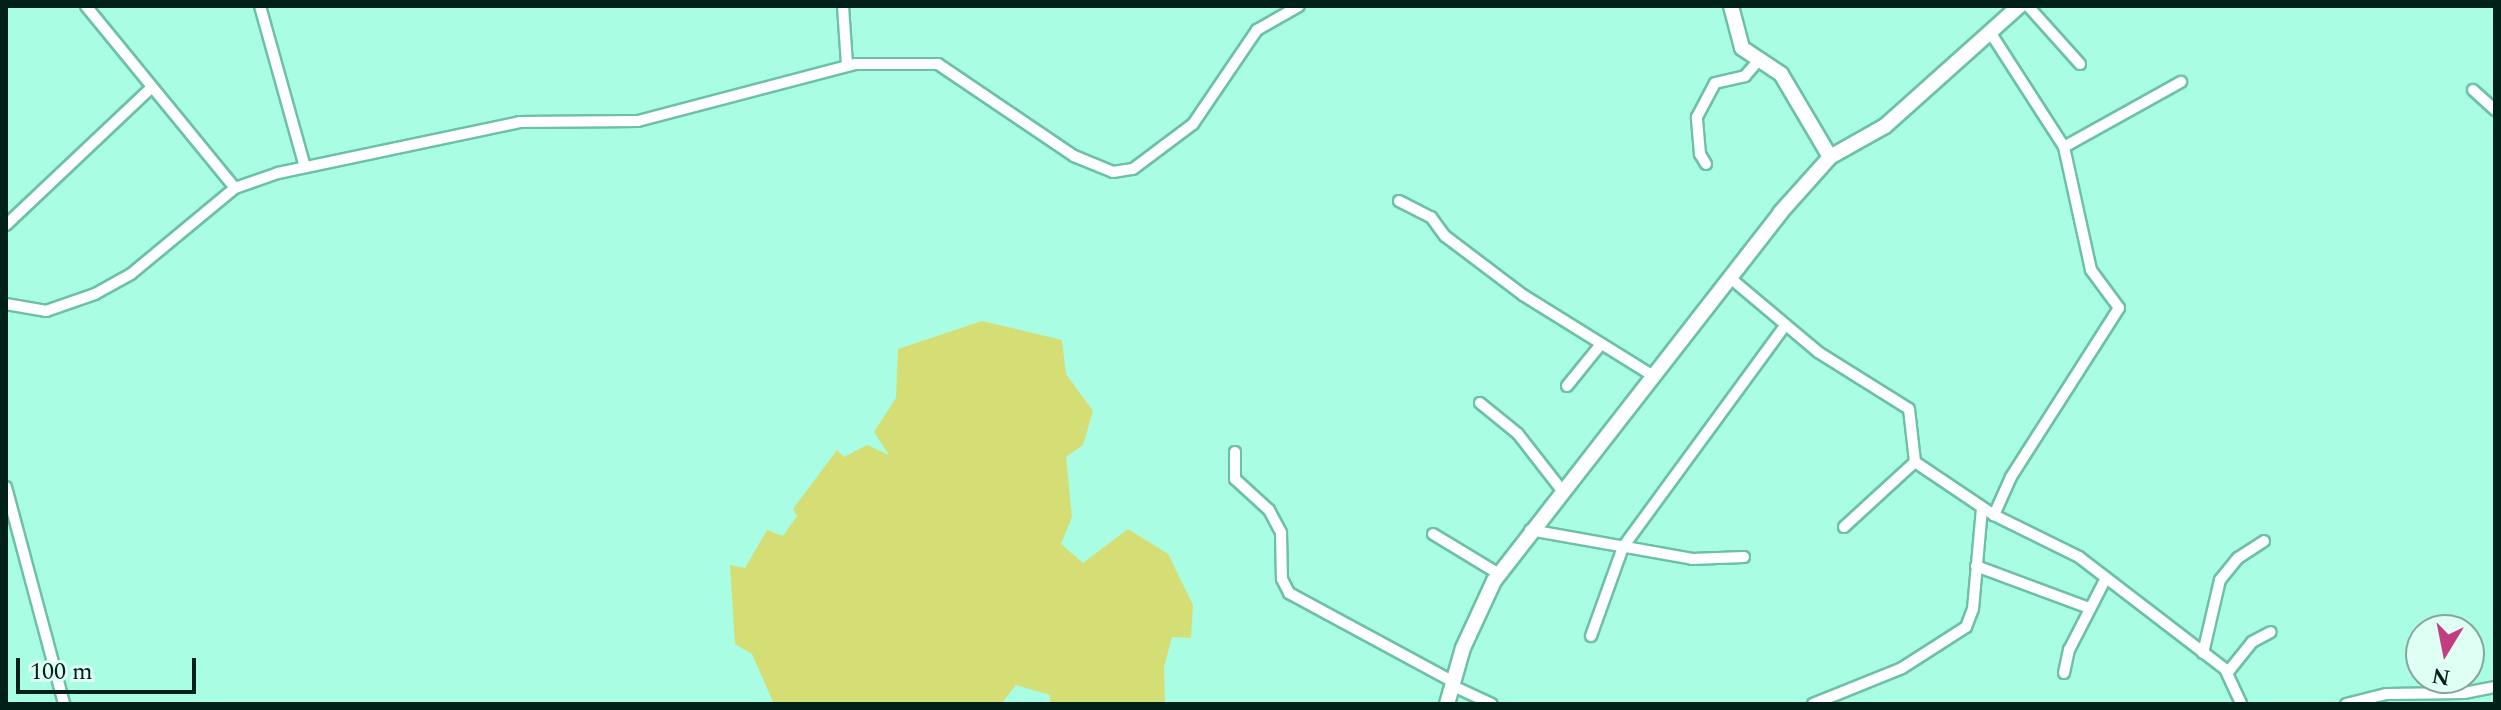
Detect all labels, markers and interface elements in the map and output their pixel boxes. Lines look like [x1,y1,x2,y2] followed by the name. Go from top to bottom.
[2405,614,2485,694] north arrow
[20,642,200,692] scale bar
[30,654,93,690] text: 100 m
[2429,658,2453,694] text: N

